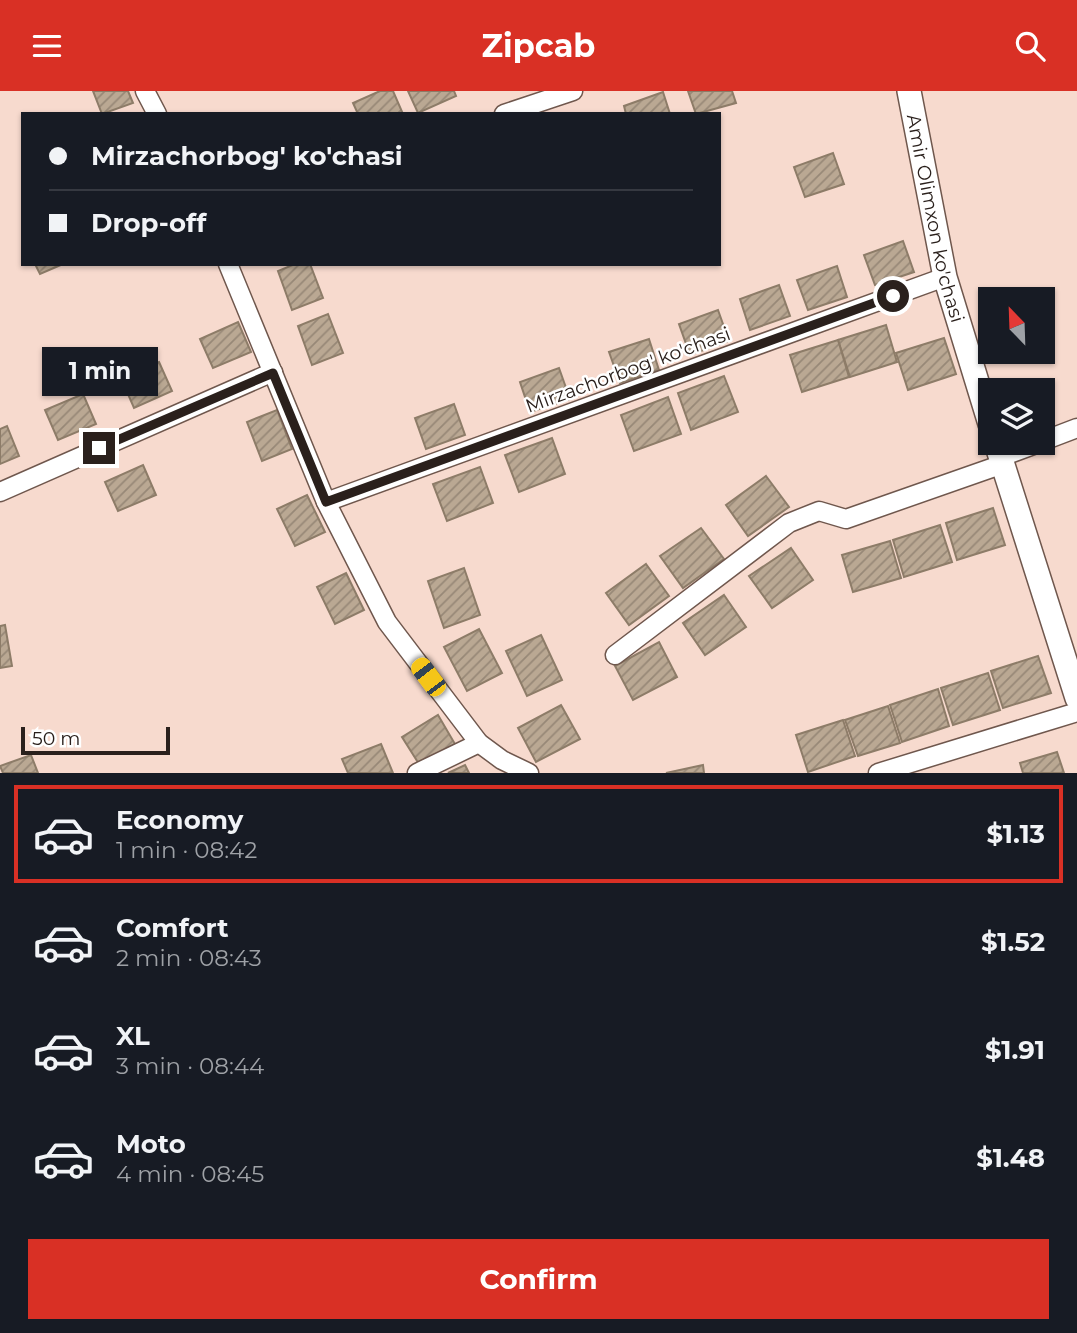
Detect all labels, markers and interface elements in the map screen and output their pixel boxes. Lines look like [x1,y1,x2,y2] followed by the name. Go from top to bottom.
[482,26,595,65] text: Zipcab
[28,27,66,65] icon: menu
[1011,27,1049,65] icon: search
[902,112,970,325] street label: Amir Olimxon ko'chasi
[91,140,403,172] text: Mirzachorbog' ko'chasi
[91,207,206,239] text: Drop-off
[877,280,909,312] route start
[978,287,1055,364] north arrow
[978,287,1055,455] map controls
[522,322,734,418] street label: Mirzachorbog' ko'chasi
[41,347,157,395] callout: 1 min
[69,357,131,385] text: 1 min
[978,378,1055,455] button: layers
[83,432,115,464] route end
[407,654,450,700] car
[21,724,170,756] scale bar
[32,727,80,750] text: 50 m
[32,803,95,866] icon: car
[116,804,243,836] text: Economy
[987,818,1045,850] text: $1.13
[116,836,257,864] text: 1 min · 08:42
[32,911,95,974] icon: car
[116,912,228,944] text: Comfort
[981,926,1045,958] text: $1.52
[116,944,262,972] text: 2 min · 08:43
[32,1019,95,1082] icon: car
[116,1020,150,1052] text: XL
[985,1034,1045,1066] text: $1.91
[116,1052,264,1080] text: 3 min · 08:44
[32,1127,95,1190] icon: car
[116,1128,186,1160] text: Moto
[976,1142,1045,1174] text: $1.48
[116,1160,264,1188] text: 4 min · 08:45
[28,1239,1049,1319] button: Confirm

